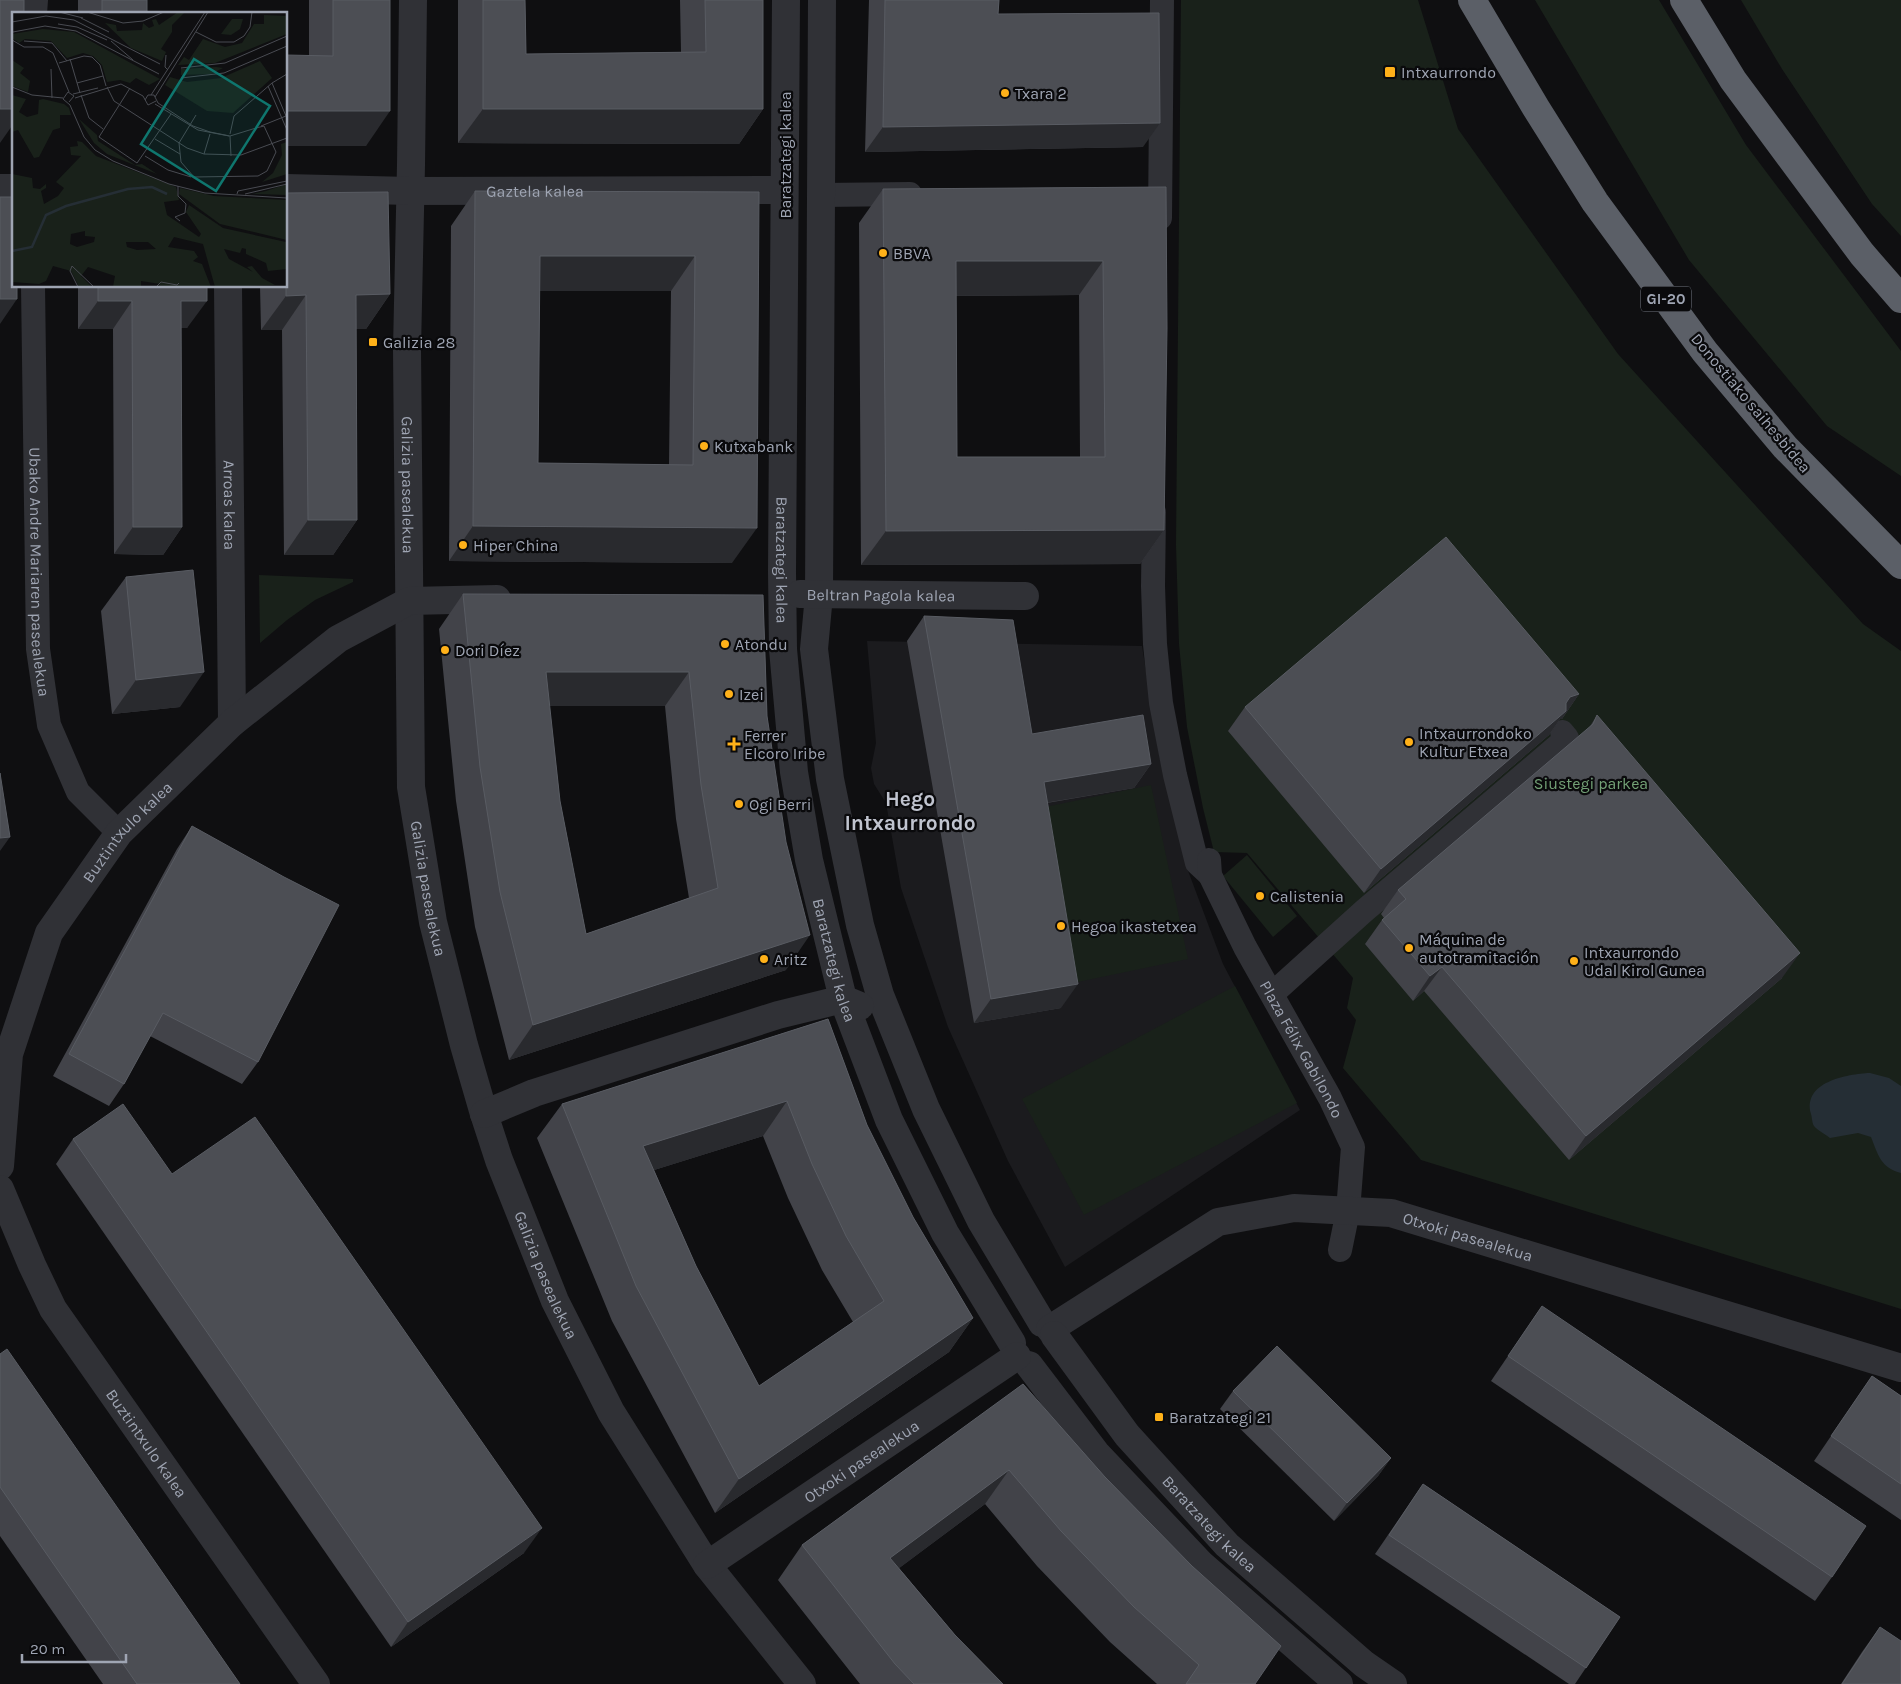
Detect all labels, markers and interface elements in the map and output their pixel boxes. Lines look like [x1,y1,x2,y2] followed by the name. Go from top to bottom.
[12,12,288,288] inset map
[1401,63,1496,82] place label: Intxaurrondo
[1383,65,1397,79] marker: Intxaurrondo
[1015,84,1067,103] place label: Txara 2
[999,87,1011,99] marker: Txara 2
[776,92,795,218] street label: Baratzategi kalea
[486,181,584,200] street label: Gaztela kalea
[893,244,931,263] place label: BBVA
[877,247,889,259] marker: BBVA
[1641,286,1691,312] road number: GI-20
[1687,329,1815,477] street label: Donostiako saihesbidea
[383,333,455,352] place label: Galizia 28
[367,336,379,348] marker: Galizia 28
[398,416,418,554] street label: Galizia pasealekua
[714,437,793,456] place label: Kutxabank
[698,440,710,452] marker: Kutxabank
[26,447,54,698] street label: Ubako Andre Mariaren pasealekua
[220,460,240,550] street label: Arroas kalea
[772,496,792,624] street label: Baratzategi kalea
[473,536,558,555] place label: Hiper China
[457,539,469,551] marker: Hiper China
[807,585,955,605] street label: Beltran Pagola kalea
[735,635,788,654] place label: Atondu
[719,638,731,650] marker: Atondu
[455,641,520,660] place label: Dori Díez
[439,644,451,656] marker: Dori Díez
[739,685,764,704] place label: Izei
[723,688,735,700] marker: Izei
[1419,724,1532,761] place label: Intxaurrondoko Kultur Etxea
[744,726,826,763] place label: Ferrer Elcoro Iribe
[1403,736,1415,748] marker: Intxaurrondoko Kultur Etxea
[728,738,740,750] marker: Ferrer Elcoro Iribe
[1534,774,1648,793] park label: Siustegi parkea
[78,777,176,886] street label: Buztintxulo kalea
[844,787,976,835] district label: Hego Intxaurrondo
[749,795,811,814] place label: Ogi Berri
[733,798,745,810] marker: Ogi Berri
[407,819,451,958] street label: Galizia pasealekua
[1270,887,1344,906] place label: Calistenia
[1254,890,1266,902] marker: Calistenia
[809,896,860,1024] street label: Baratzategi kalea
[1071,917,1197,936] place label: Hegoa ikastetxea
[1055,920,1067,932] marker: Hegoa ikastetxea
[1419,930,1539,967] place label: Máquina de autotramitación
[1403,942,1415,954] marker: Máquina de autotramitación
[1584,943,1705,980] place label: Intxaurrondo Udal Kirol Gunea
[774,950,807,969] place label: Aritz
[758,953,770,965] marker: Aritz
[1568,955,1580,967] marker: Intxaurrondo Udal Kirol Gunea
[1256,977,1347,1121] street label: Plaza Félix Gabilondo
[511,1208,582,1342] street label: Galizia pasealekua
[1401,1208,1535,1265] street label: Otxoki pasealekua
[103,1385,192,1501] street label: Buztintxulo kalea
[1169,1408,1271,1427] place label: Baratzategi 21
[1153,1411,1165,1423] marker: Baratzategi 21
[800,1415,922,1507] street label: Otxoki pasealekua
[1159,1471,1260,1576] street label: Baratzategi kalea
[22,1632,126,1664] scale bar
[30,1640,65,1658] text: 20 m

